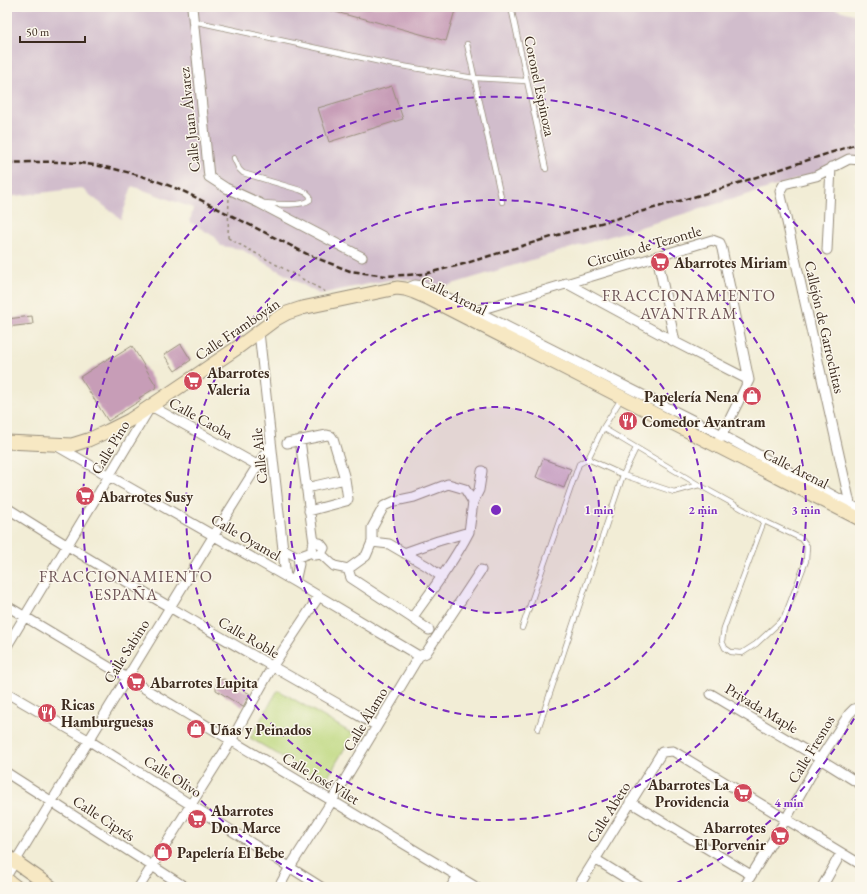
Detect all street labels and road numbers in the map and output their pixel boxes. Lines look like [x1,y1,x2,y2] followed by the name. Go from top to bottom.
[520,34,560,138] street label: Coronel Espinoza
[174,66,204,173] street label: Calle Juan Álvarez
[585,221,704,271] street label: Circuito de Tezontle
[801,259,850,395] street label: Callejón de Garrochitas
[418,271,491,319] street label: Calle Arenal
[191,294,283,364] street label: Calle Framboyán
[166,393,236,443] street label: Calle Caoba
[86,416,134,478] street label: Calle Pino
[247,427,271,485] street label: Calle Aile
[760,443,832,493] street label: Calle Arenal
[208,509,285,565] street label: Calle Oyamel
[215,612,283,662] street label: Calle Roble
[99,615,153,687] street label: Calle Sabino
[722,679,802,737] street label: Privada Maple
[338,683,392,755] street label: Calle Álamo
[783,711,839,787] street label: Calle Fresnos
[279,748,363,809] street label: Calle José Vilet
[140,751,206,801] street label: Calle Olivo
[582,778,634,846] street label: Calle Abeto
[69,791,139,845] street label: Calle Ciprés

